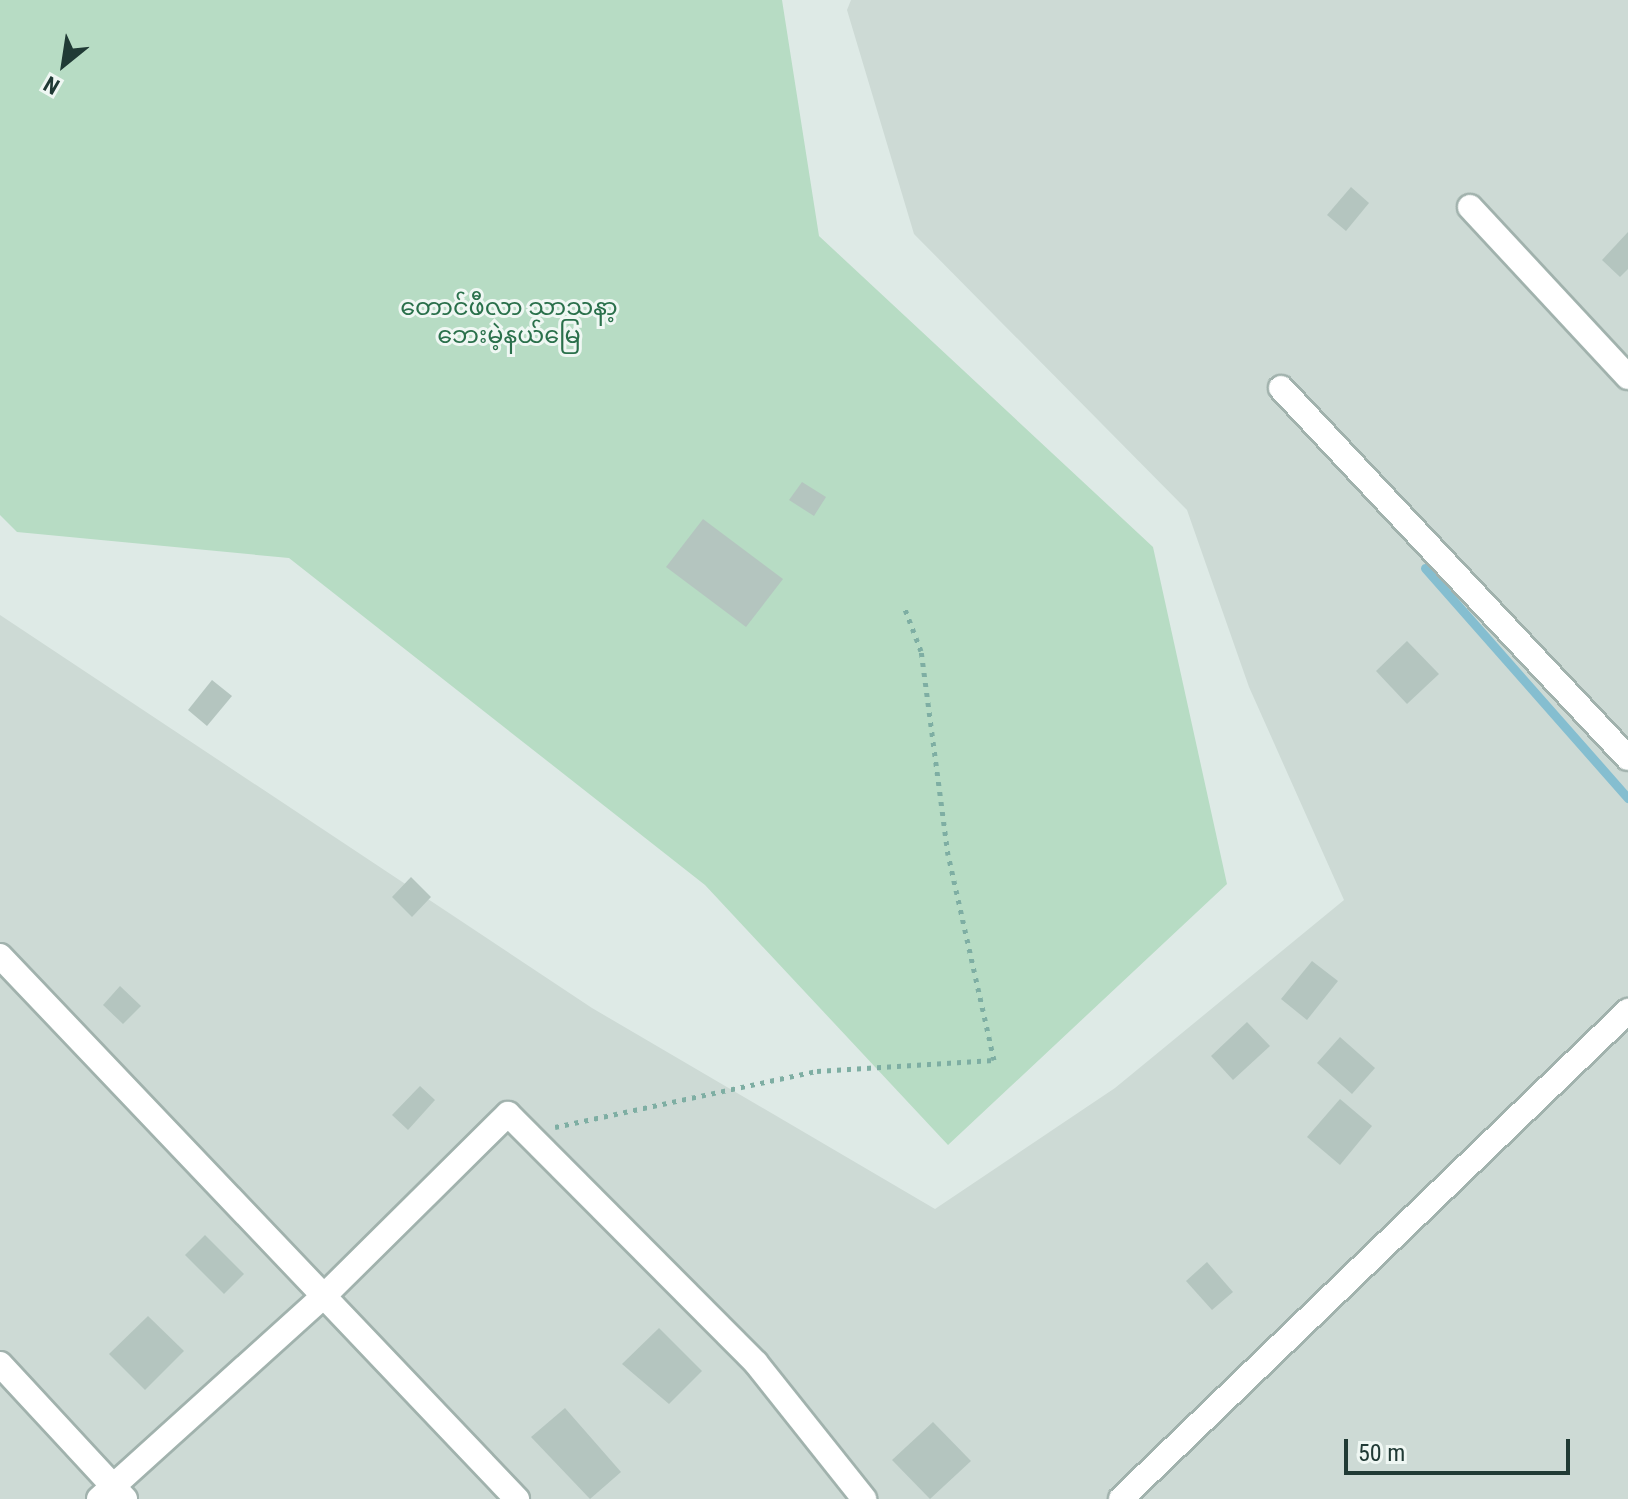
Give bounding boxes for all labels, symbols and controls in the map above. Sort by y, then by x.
north arrow [24,24,104,104]
text: N [40,71,64,99]
park label: တောင်ဖီလာ သာသနာ့ ဘေးမဲ့နယ်မြေ [400,294,618,350]
scale bar [1348,1423,1574,1473]
text: 50 m [1358,1439,1405,1467]

